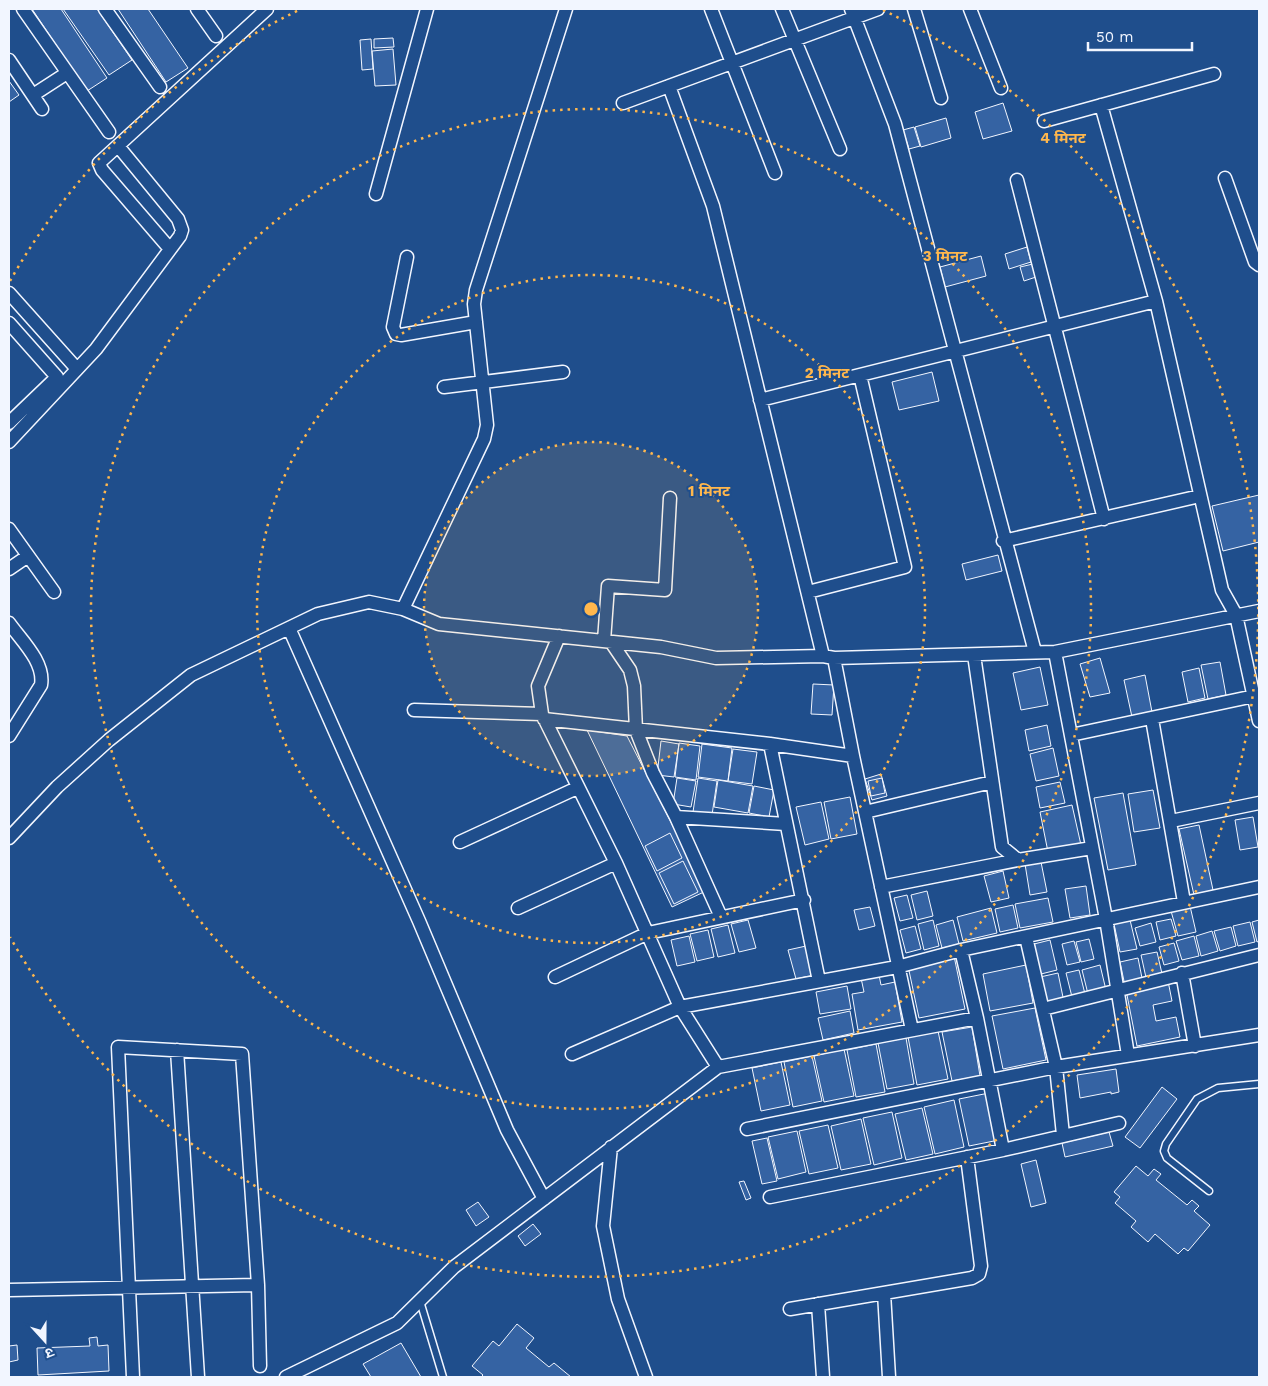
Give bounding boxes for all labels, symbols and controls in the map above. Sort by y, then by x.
scale bar [1088,20,1192,52]
text: 50 m [1096,28,1133,46]
text: 4 मिनट [1040,129,1087,147]
text: 3 मिनट [923,247,968,265]
text: 2 मिनट [805,364,850,382]
text: 1 मिनट [688,482,731,500]
centre of rings [582,600,600,618]
north arrow [20,1316,70,1366]
text: उ [42,1344,56,1362]

